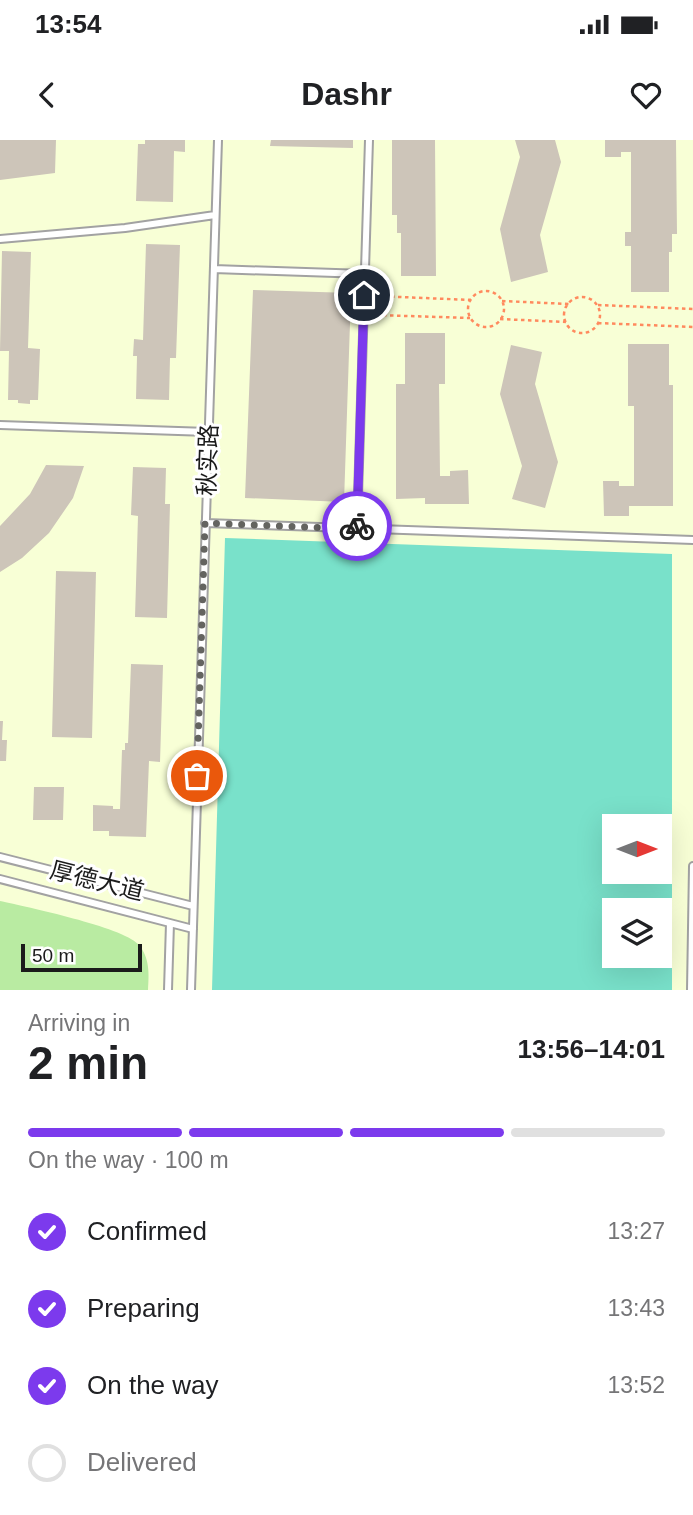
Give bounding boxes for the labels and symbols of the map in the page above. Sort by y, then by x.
pin [334,265,394,325]
street label: 秋实路 [193,424,222,496]
courier [322,491,392,561]
pin [167,746,227,806]
north arrow [602,814,672,884]
street label: 厚德大道 [47,856,147,905]
scale bar [21,941,142,973]

